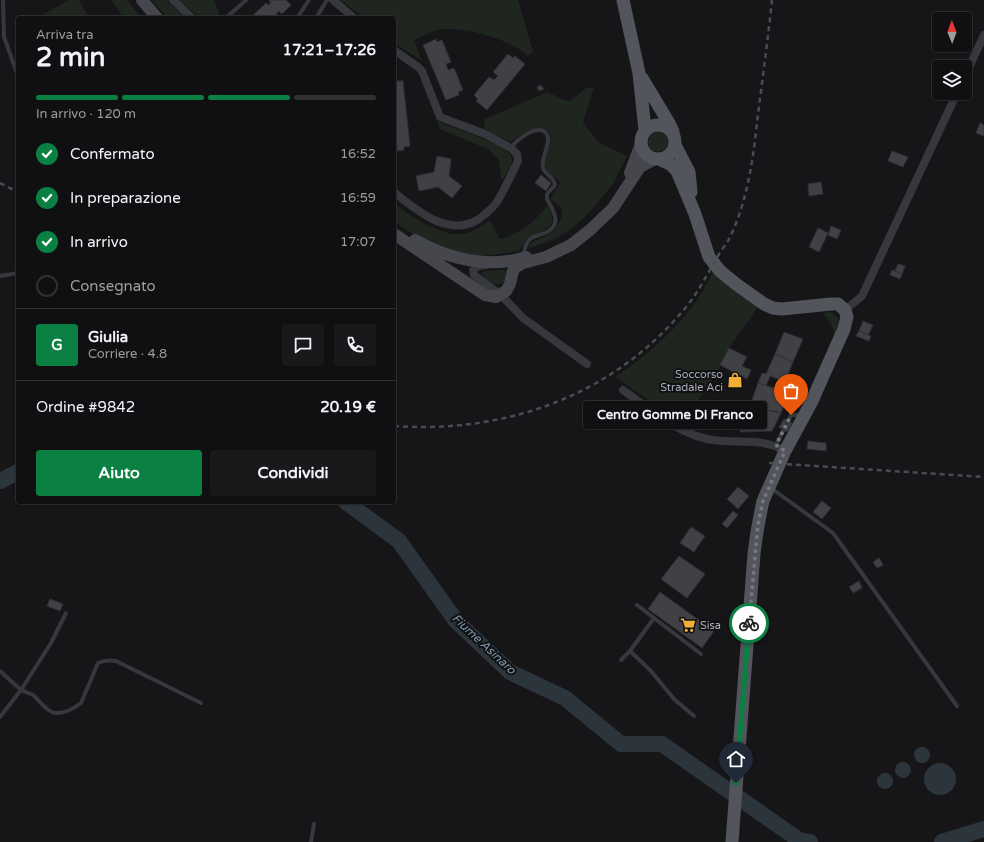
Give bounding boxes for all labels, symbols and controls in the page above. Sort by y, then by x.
north arrow [932,12,972,52]
map controls [932,12,972,100]
text: Arriva tra [36,27,94,43]
text: 17:21–17:26 [283,41,376,59]
text: 2 min [36,42,105,73]
button: layers [932,60,972,100]
text: In arrivo · 120 m [36,106,136,122]
icon: check [36,143,58,165]
text: Confermato [70,145,155,163]
text: 16:52 [340,146,376,162]
icon: check [36,187,58,209]
text: In preparazione [70,189,181,207]
text: 16:59 [340,190,376,206]
icon: check [36,231,58,253]
text: In arrivo [70,233,128,251]
text: 17:07 [340,234,376,250]
text: Consegnato [70,277,156,295]
button: chat [282,324,324,366]
button: phone [334,324,376,366]
text: Giulia [88,328,128,346]
text: G [51,336,63,354]
text: Corriere · 4.8 [88,346,167,362]
place label: Soccorso Stradale Aci [660,368,723,394]
shop icon: Soccorso Stradale Aci [726,371,744,389]
pin [774,374,808,415]
icon: bag [780,380,802,402]
text: Ordine #9842 [36,398,135,416]
text: 20.19 € [320,398,376,416]
callout: Centro Gomme Di Franco [583,401,767,429]
text: Centro Gomme Di Franco [597,407,753,423]
button: Aiuto [36,450,202,496]
button: Condividi [210,450,376,496]
courier [729,603,769,643]
water label: Fiume Asinaro [449,611,519,678]
icon: bike [738,612,760,634]
supermarket icon: Sisa [679,616,697,634]
place label: Sisa [700,619,721,632]
pin [719,742,753,783]
icon: home [725,748,747,770]

